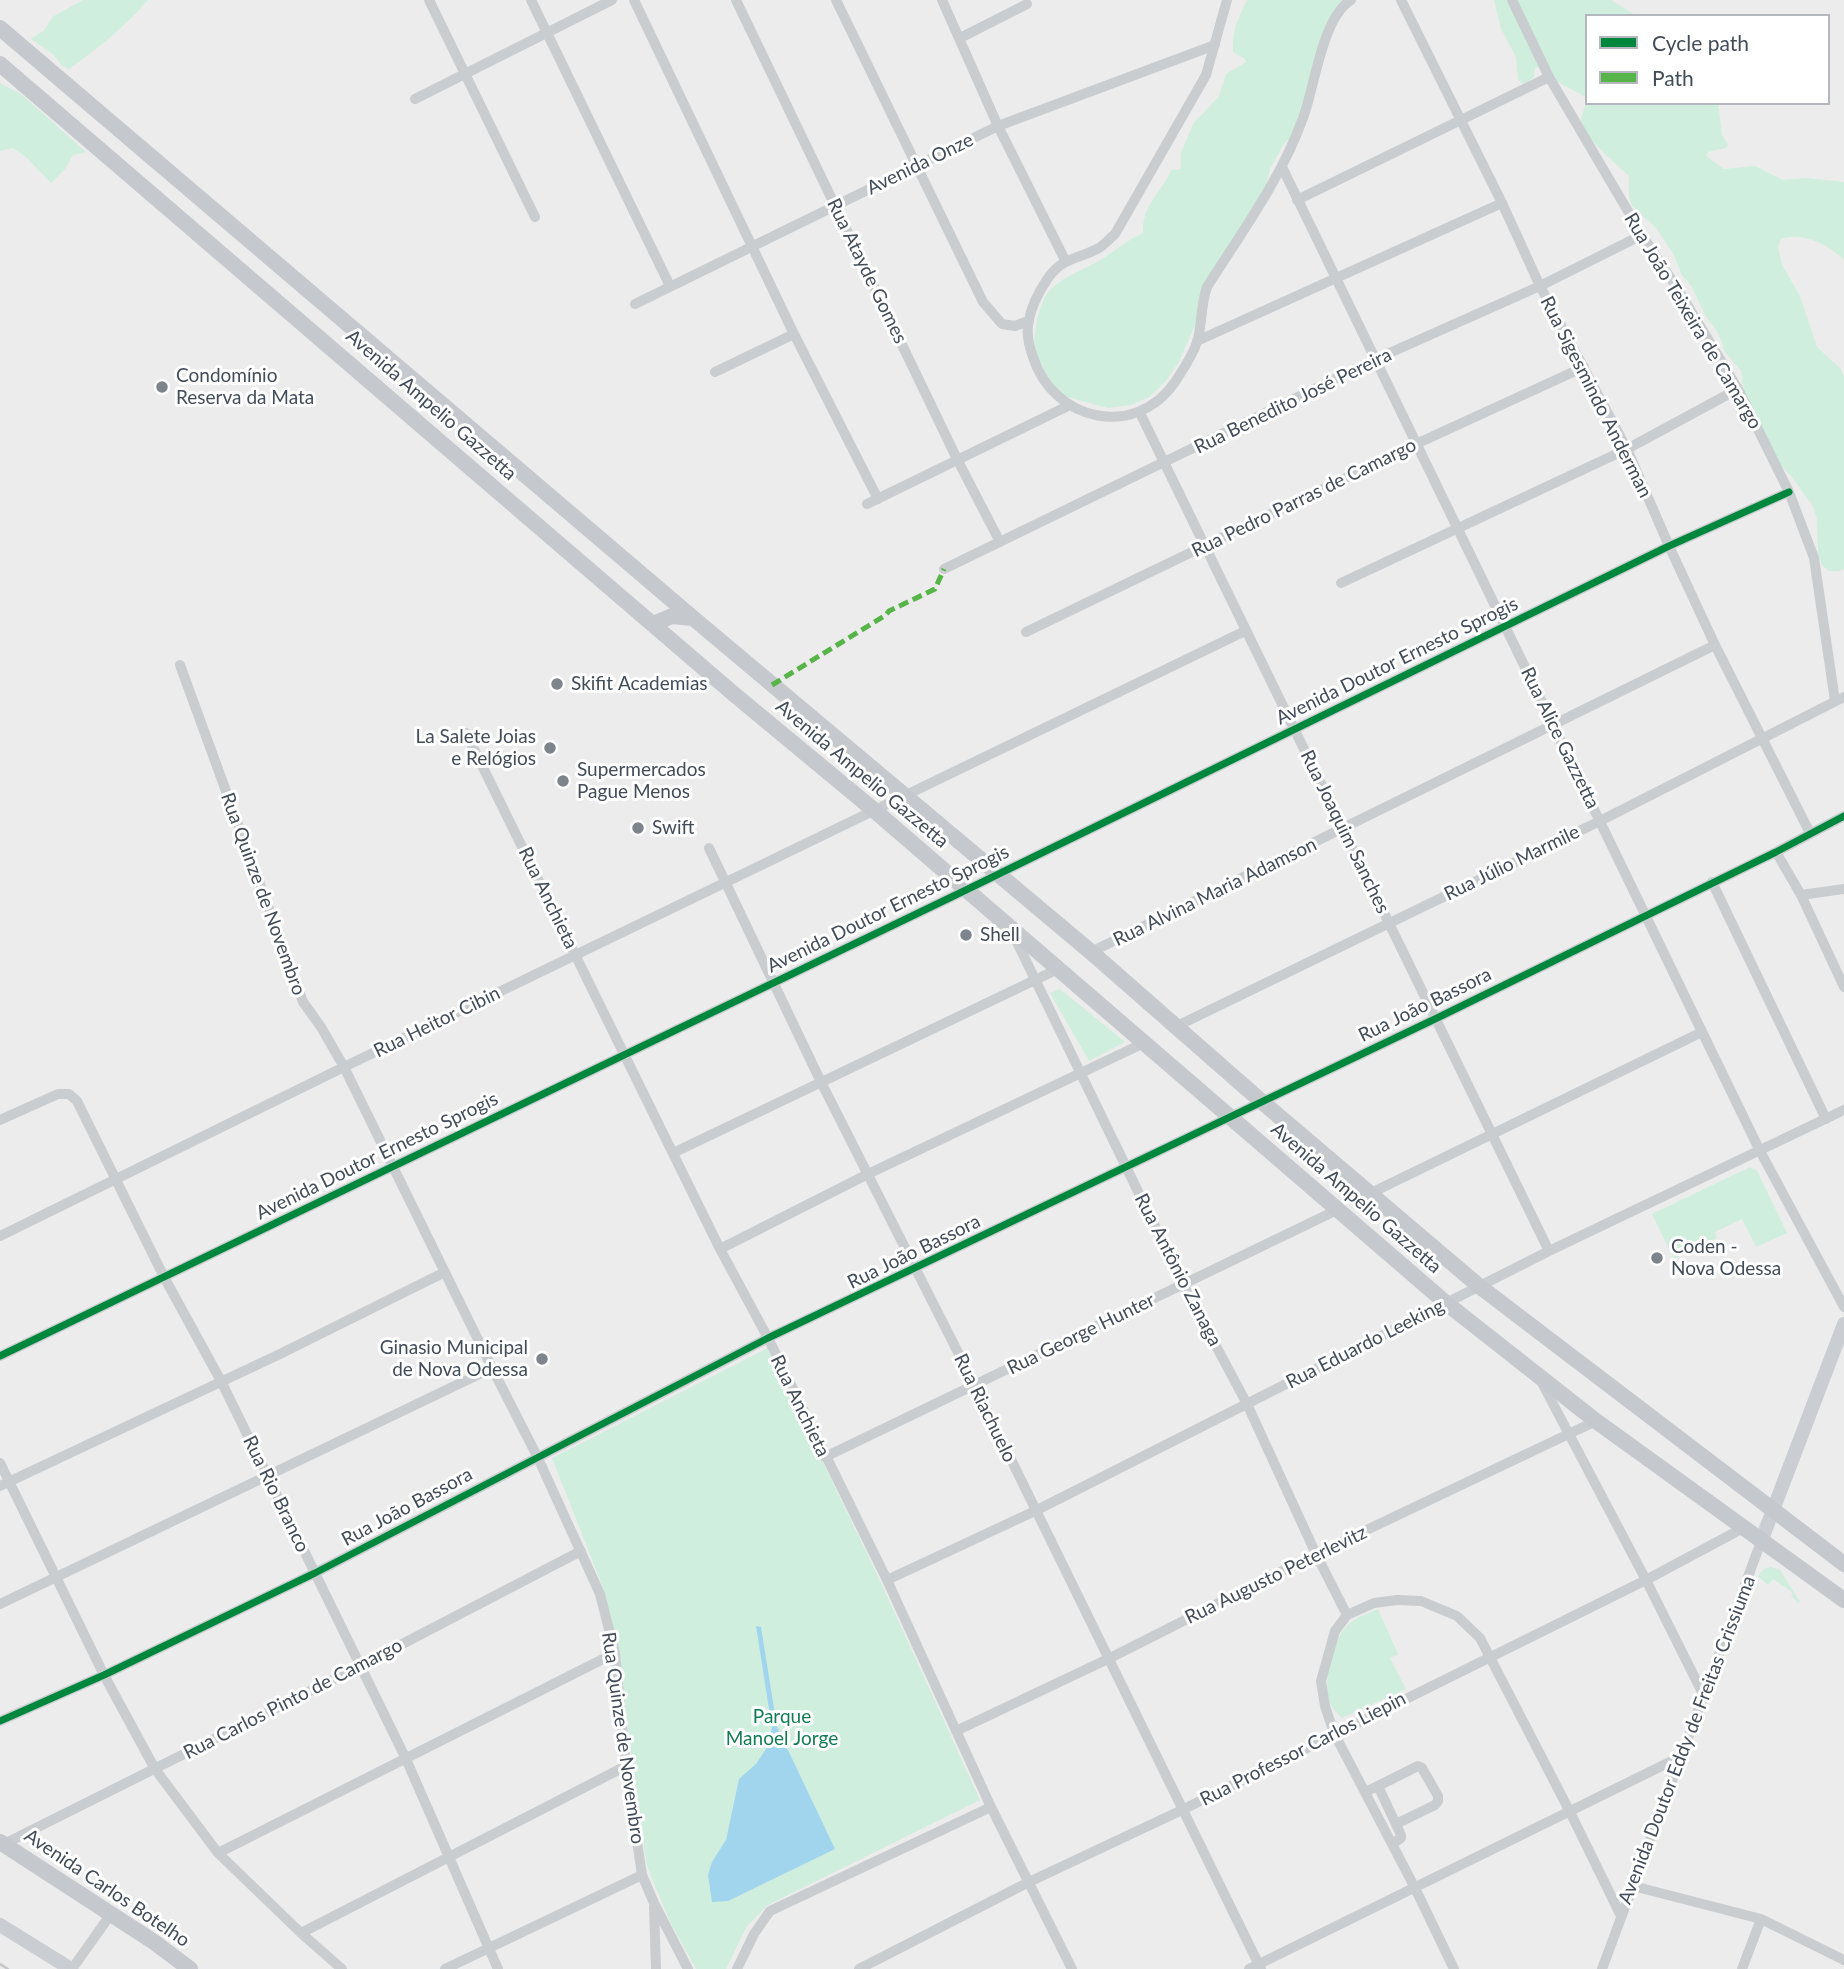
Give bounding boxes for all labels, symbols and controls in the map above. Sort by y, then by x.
legend [1585,14,1830,105]
text: Cycle path [1652,30,1749,55]
text: Path [1652,65,1694,90]
street label: Avenida Onze [863,128,977,200]
street label: Rua Atayde Gomes [822,195,912,347]
street label: Rua João Teixeira de Camargo [1619,209,1767,433]
street label: Rua Sigesmindo Anderman [1535,293,1657,501]
street label: Avenida Ampelio Gazzetta [341,325,521,485]
street label: Rua Benedito José Pereira [1191,343,1395,459]
place label: Condomínio Reserva da Mata [176,365,314,409]
marker: Condomínio Reserva da Mata [154,379,170,395]
street label: Rua Pedro Parras de Camargo [1188,434,1420,562]
street label: Avenida Doutor Ernesto Sprogis [1272,592,1522,730]
street label: Rua Alice Gazzetta [1516,663,1604,813]
place label: Skifit Academias [571,673,708,695]
marker: Skifit Academias [549,676,565,692]
street label: Avenida Ampelio Gazzetta [771,695,953,853]
place label: La Salete Joias e Relógios [416,726,536,770]
marker: La Salete Joias e Relógios [542,740,558,756]
street label: Rua Joaquim Sanches [1296,747,1394,917]
place label: Supermercados Pague Menos [577,759,706,803]
marker: Supermercados Pague Menos [555,773,571,789]
street label: Rua Quinze de Novembro [216,790,310,998]
place label: Swift [652,817,694,839]
marker: Swift [630,820,646,836]
street label: Rua Júlio Marmile [1441,820,1583,906]
street label: Rua Alvina Maria Adamson [1110,833,1320,951]
street label: Avenida Doutor Ernesto Sprogis [763,840,1013,978]
street label: Rua Anchieta [514,843,582,953]
place label: Shell [980,924,1020,946]
marker: Shell [958,927,974,943]
street label: Rua João Bassora [1355,963,1495,1047]
street label: Rua Heitor Cibin [370,982,504,1062]
street label: Avenida Doutor Ernesto Sprogis [252,1087,502,1225]
street label: Avenida Ampelio Gazzetta [1266,1118,1446,1278]
street label: Rua Antônio Zanaga [1130,1190,1226,1350]
street label: Rua João Bassora [844,1210,984,1294]
place label: Coden - Nova Odessa [1671,1236,1781,1280]
marker: Coden - Nova Odessa [1649,1250,1665,1266]
street label: Rua George Hunter [1003,1288,1159,1380]
street label: Rua Eduardo Leeking [1282,1294,1448,1394]
place label: Ginasio Municipal de Nova Odessa [380,1337,528,1381]
street label: Rua Riachuelo [949,1350,1021,1466]
marker: Ginasio Municipal de Nova Odessa [534,1351,550,1367]
street label: Rua Anchieta [766,1351,834,1461]
street label: Rua Rio Branco [238,1432,314,1556]
street label: Rua João Bassora [338,1463,476,1551]
street label: Rua Augusto Peterlevitz [1181,1521,1371,1629]
street label: Avenida Doutor Eddy de Freitas Crissiuma [1614,1573,1760,1907]
street label: Rua Quinze de Novembro [597,1630,649,1846]
street label: Rua Carlos Pinto de Camargo [180,1634,406,1764]
street label: Rua Professor Carlos Liepin [1196,1687,1410,1811]
park label: Parque Manoel Jorge [726,1706,838,1750]
street label: Avenida Carlos Botelho [20,1824,194,1952]

